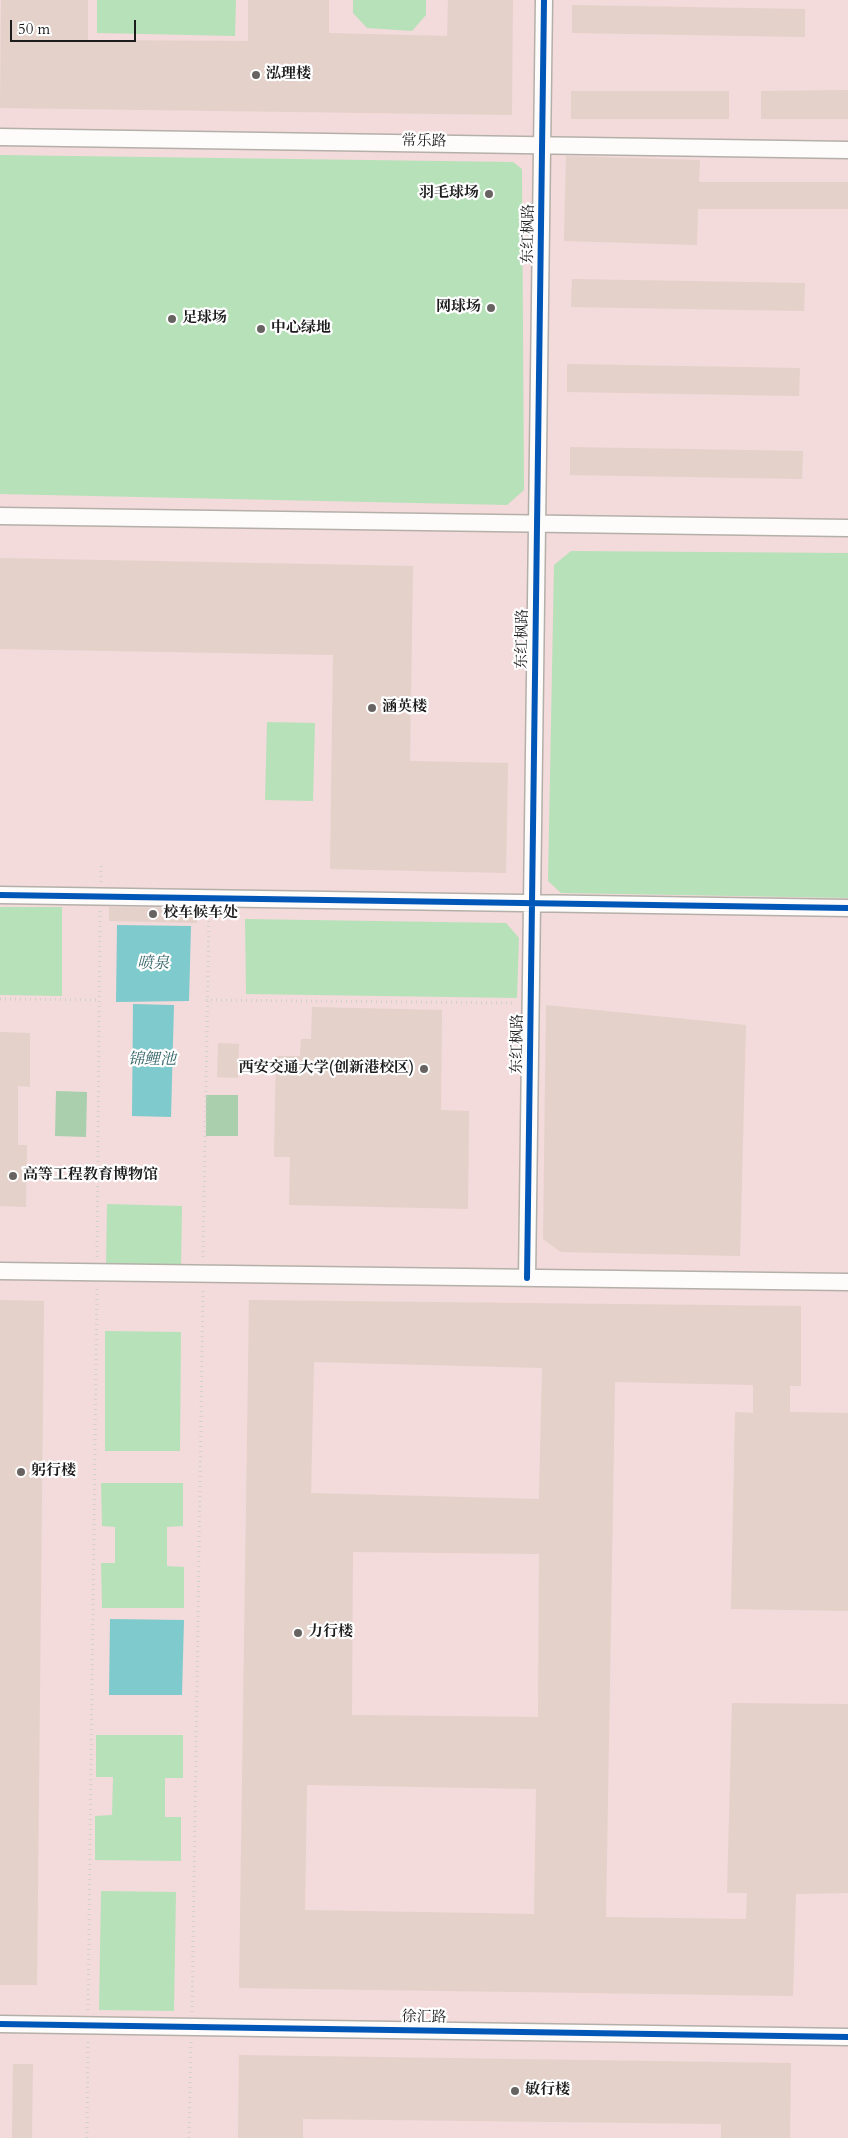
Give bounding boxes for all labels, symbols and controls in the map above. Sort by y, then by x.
scale bar [12,10,139,42]
text: 50 m [18,19,50,39]
place label: 泓理楼 [266,66,311,84]
marker: 泓理楼 [250,69,262,81]
street label: 常乐路 [401,133,447,151]
place label: 羽毛球场 [419,185,479,203]
marker: 羽毛球场 [483,188,495,200]
street label: 东红枫路 [519,204,539,264]
place label: 网球场 [436,299,481,317]
marker: 网球场 [485,302,497,314]
place label: 足球场 [182,310,227,328]
marker: 足球场 [166,313,178,325]
place label: 中心绿地 [271,320,331,338]
marker: 中心绿地 [255,323,267,335]
street label: 东红枫路 [513,609,533,669]
place label: 涵英楼 [382,699,427,717]
marker: 涵英楼 [366,702,378,714]
place label: 校车候车处 [163,905,238,923]
marker: 校车候车处 [147,908,159,920]
water label: 喷泉 [137,954,169,974]
street label: 东红枫路 [508,1014,528,1074]
water label: 锦鲤池 [128,1050,176,1070]
place label: 西安交通大学(创新港校区) [239,1060,414,1078]
marker: 西安交通大学(创新港校区) [418,1063,430,1075]
place label: 高等工程教育博物馆 [23,1167,158,1185]
marker: 高等工程教育博物馆 [7,1170,19,1182]
place label: 躬行楼 [31,1463,76,1481]
marker: 躬行楼 [15,1466,27,1478]
place label: 力行楼 [308,1624,353,1642]
marker: 力行楼 [292,1627,304,1639]
street label: 徐汇路 [401,2009,447,2027]
place label: 敏行楼 [525,2082,570,2100]
marker: 敏行楼 [509,2085,521,2097]

